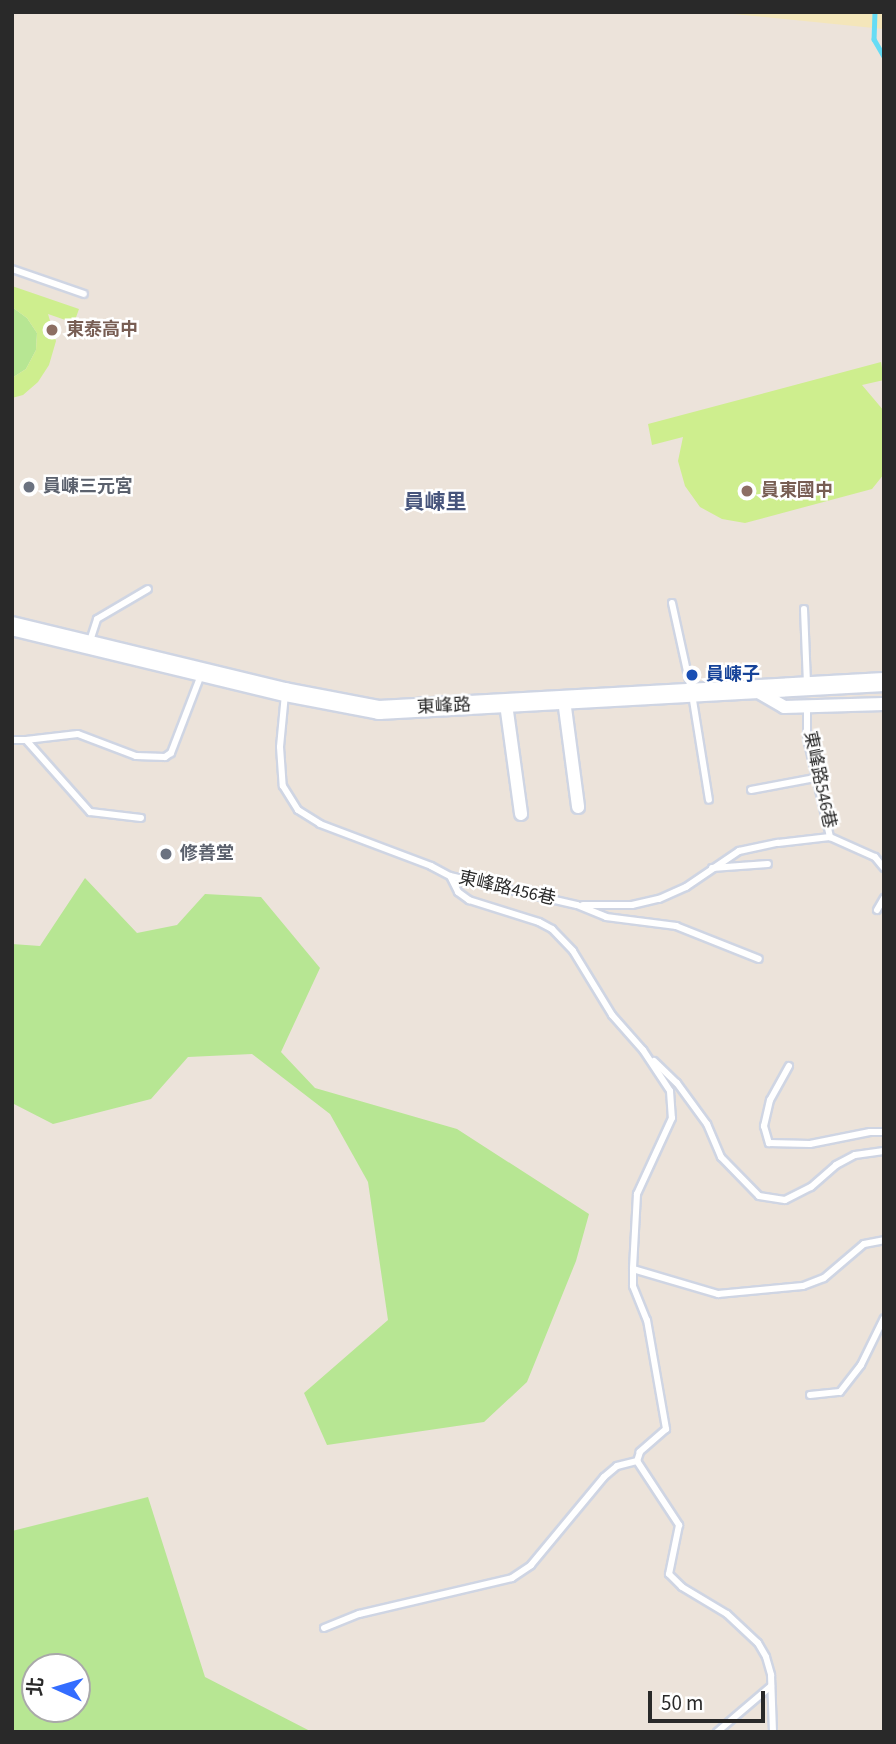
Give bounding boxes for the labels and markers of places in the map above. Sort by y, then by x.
place label: 東泰高中 [66,319,138,341]
marker: 東泰高中 [44,322,60,338]
place label: 員崠三元宮 [43,476,133,498]
marker: 員崠三元宮 [21,479,37,495]
place label: 員東國中 [761,480,833,502]
marker: 員東國中 [739,483,755,499]
place label: 員崠子 [706,664,760,686]
marker: 員崠子 [684,667,700,683]
place label: 修善堂 [180,843,234,865]
marker: 修善堂 [158,846,174,862]

